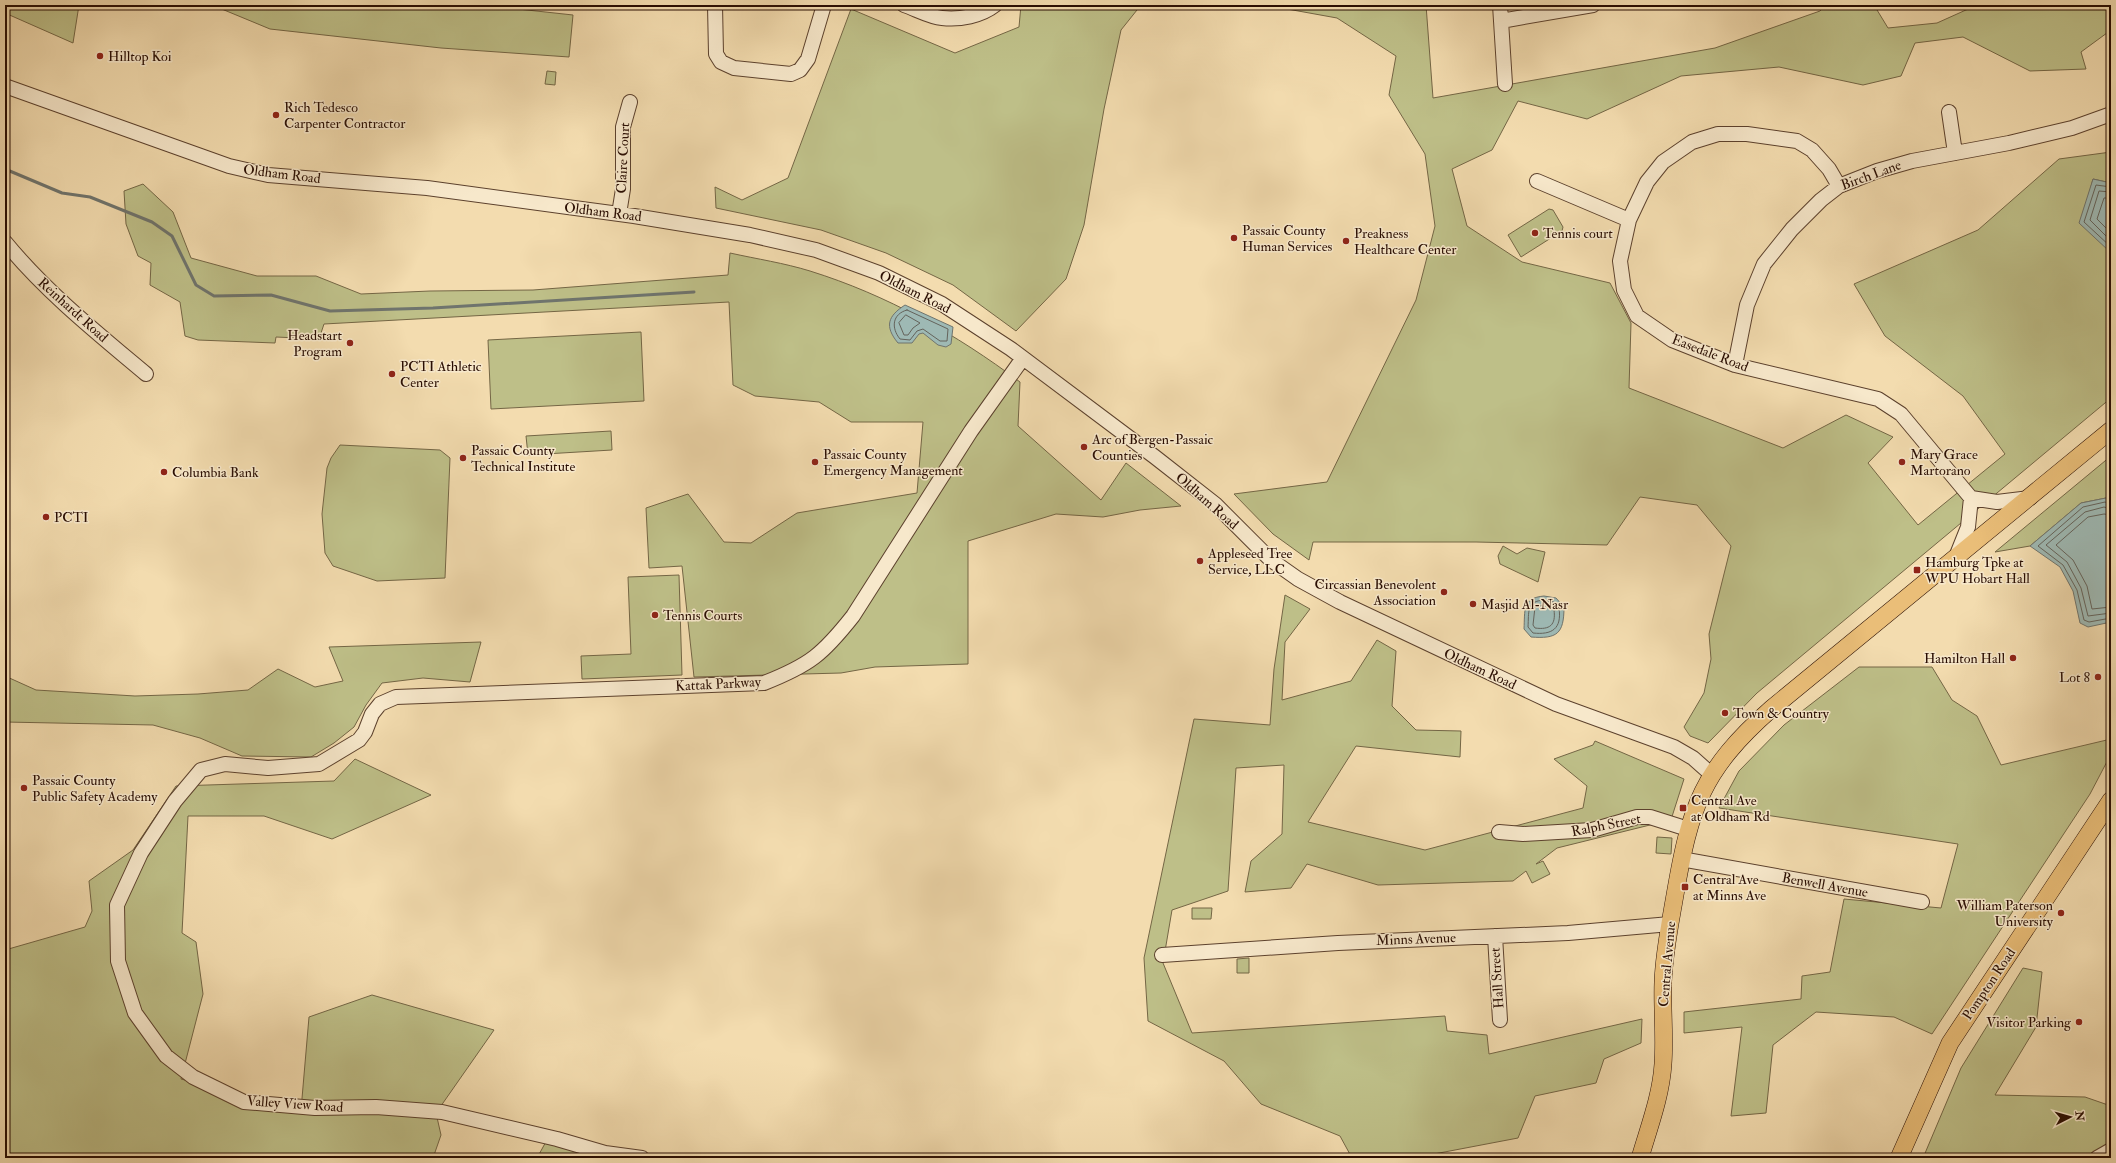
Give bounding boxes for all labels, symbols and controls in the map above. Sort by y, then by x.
place label: Hilltop Koi [108,48,172,66]
marker: Hilltop Koi [95,51,105,61]
place label: Rich Tedesco Carpenter Contractor [284,99,406,133]
marker: Rich Tedesco Carpenter Contractor [271,110,281,120]
street label: Claire Court [613,122,633,194]
street label: Birch Lane [1839,156,1904,194]
street label: Oldham Road [242,161,322,187]
street label: Oldham Road [563,199,643,225]
place label: Passaic County Human Services [1242,222,1333,255]
place label: Preakness Healthcare Center [1354,225,1457,258]
place label: Tennis court [1543,225,1613,242]
marker: Tennis court [1530,228,1540,238]
marker: Passaic County Human Services [1229,233,1239,243]
marker: Preakness Healthcare Center [1341,236,1351,246]
street label: Oldham Road [876,267,954,317]
street label: Reinhardt Road [34,274,112,346]
place label: Headstart Program [287,327,342,360]
street label: Easedale Road [1669,331,1751,375]
marker: Headstart Program [345,338,355,348]
place label: PCTI Athletic Center [400,358,482,391]
marker: PCTI Athletic Center [387,369,397,379]
place label: Arc of Bergen-Passaic Counties [1091,431,1214,464]
place label: Passaic County Technical Institute [471,442,575,475]
marker: Arc of Bergen-Passaic Counties [1079,442,1089,452]
place label: Passaic County Emergency Management [823,446,963,480]
place label: Mary Grace Martorano [1910,446,1978,479]
marker: Passaic County Technical Institute [458,453,468,463]
marker: Passaic County Emergency Management [810,457,820,467]
marker: Mary Grace Martorano [1897,457,1907,467]
place label: Columbia Bank [172,464,259,481]
marker: Columbia Bank [159,467,169,477]
street label: Oldham Road [1172,469,1242,533]
place label: PCTI [54,509,89,526]
marker: PCTI [41,512,51,522]
place label: Appleseed Tree Service, LLC [1207,545,1293,578]
place label: Hamburg Tpke at WPU Hobart Hall [1924,554,2030,587]
marker: Appleseed Tree Service, LLC [1195,556,1205,566]
marker: Hamburg Tpke at WPU Hobart Hall [1912,565,1922,575]
place label: Circassian Benevolent Association [1315,576,1436,609]
marker: Circassian Benevolent Association [1439,587,1449,597]
place label: Masjid Al-Nasr [1481,596,1569,613]
marker: Masjid Al-Nasr [1468,599,1478,609]
place label: Tennis Courts [663,607,742,624]
marker: Tennis Courts [650,610,660,620]
street label: Oldham Road [1441,645,1519,693]
place label: Hamilton Hall [1924,650,2005,667]
marker: Hamilton Hall [2008,653,2018,663]
place label: Lot 8 [2059,669,2090,686]
marker: Lot 8 [2093,672,2103,682]
street label: Kattak Parkway [675,673,762,696]
place label: Town & Country [1733,705,1830,723]
marker: Town & Country [1720,708,1730,718]
place label: Passaic County Public Safety Academy [32,772,158,806]
marker: Passaic County Public Safety Academy [19,783,29,793]
place label: Central Ave at Oldham Rd [1691,792,1770,825]
marker: Central Ave at Oldham Rd [1678,803,1688,813]
street label: Ralph Street [1570,810,1643,841]
street label: Benwell Avenue [1781,869,1870,901]
place label: Central Ave at Minns Ave [1693,871,1766,904]
marker: Central Ave at Minns Ave [1680,882,1690,892]
place label: William Paterson University [1956,897,2054,931]
marker: William Paterson University [2056,908,2066,918]
street label: Central Avenue [1655,920,1679,1007]
street label: Minns Avenue [1376,929,1456,949]
street label: Pompton Road [1959,945,2020,1024]
street label: Hall Street [1486,946,1508,1009]
place label: Visitor Parking [1986,1014,2072,1031]
marker: Visitor Parking [2074,1017,2084,1027]
street label: Valley View Road [246,1092,344,1117]
north arrow [2050,1097,2090,1137]
text: N [2072,1109,2087,1123]

